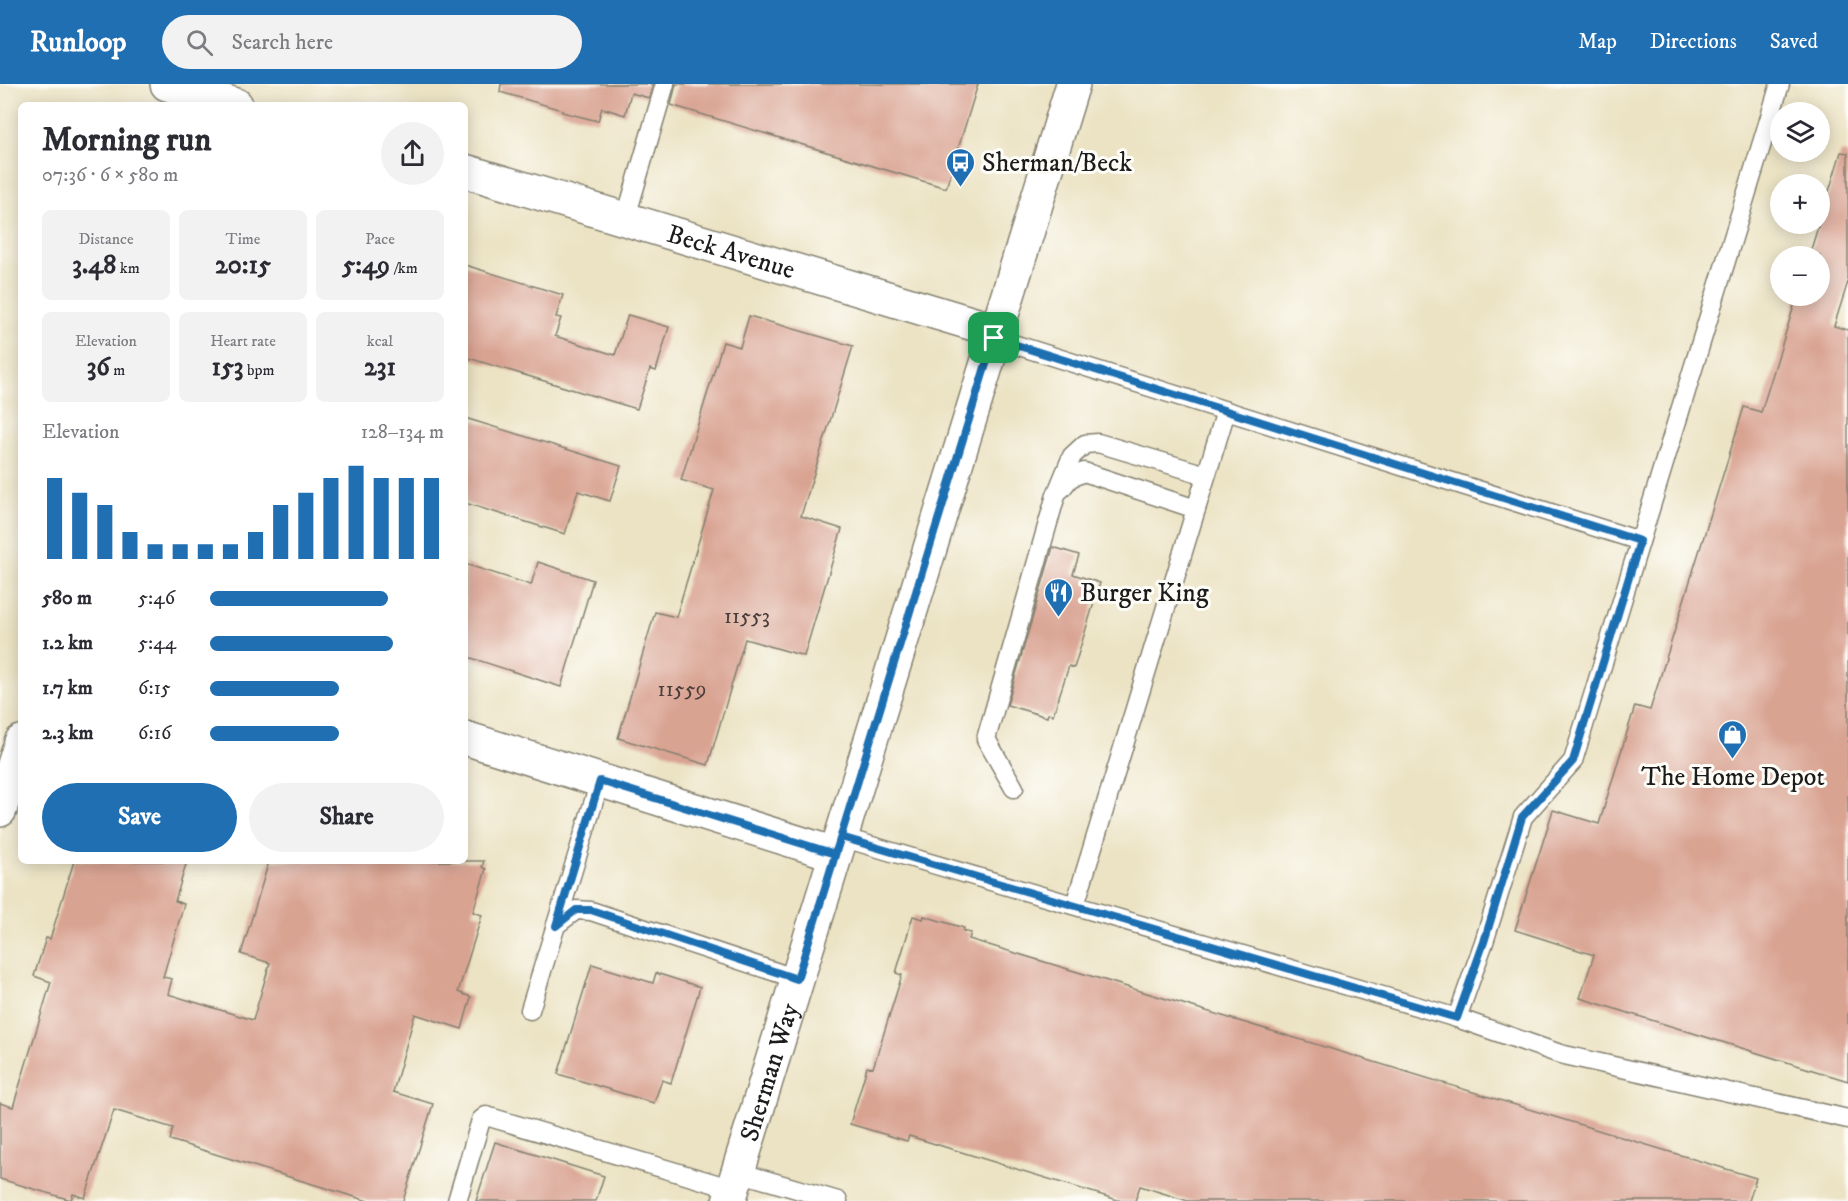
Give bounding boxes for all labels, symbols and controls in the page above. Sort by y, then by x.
search box [162,15,582,69]
text: Runloop [30,25,126,60]
icon: search [183,26,216,59]
text: Search here [231,29,333,56]
text: Map [1578,29,1617,55]
text: Directions [1650,29,1737,55]
text: Saved [1770,29,1818,55]
map controls [1770,102,1830,306]
button: layers [1770,102,1830,162]
text: Morning run [42,120,211,161]
button: share [381,122,444,185]
bus stop icon: Sherman/Beck [945,146,977,188]
place label: Sherman/Beck [982,147,1132,180]
text: 07:36 · 6 × 580 m [42,163,178,188]
button: + [1770,174,1830,234]
street label: Beck Avenue [663,218,799,287]
text: Distance [78,229,134,249]
text: Time [226,229,260,249]
text: Pace [365,229,395,249]
button: − [1770,246,1830,306]
text: 3.48 [72,249,116,282]
text: 20:15 [215,249,271,282]
text: 5:49 [342,249,390,282]
text: km [116,258,140,278]
text: /km [390,258,418,278]
pin [968,312,1019,363]
icon: arrive [977,321,1010,354]
text: Elevation [75,331,137,351]
text: Heart rate [210,331,276,351]
text: kcal [367,331,393,351]
text: 36 [87,351,110,384]
text: 153 [212,351,244,384]
text: 231 [364,351,396,384]
text: m [110,360,125,380]
text: bpm [244,360,275,380]
text: Elevation [42,420,119,445]
text: 128–134 m [361,420,444,445]
restaurant icon: Burger King [1043,576,1075,618]
place label: Burger King [1080,577,1209,610]
text: 580 m [42,586,92,611]
text: 5:46 [138,586,175,611]
house number: 11553 [724,603,770,630]
text: 1.2 km [42,631,93,656]
text: 5:44 [138,631,176,656]
text: 1.7 km [42,676,93,701]
text: 6:15 [138,676,171,701]
house number: 11559 [658,676,706,703]
shop icon: The Home Depot [1717,718,1749,760]
text: 2.3 km [42,721,94,746]
text: 6:16 [138,721,171,746]
place label: The Home Depot [1641,761,1825,794]
button: Save [42,783,237,852]
button: Share [249,783,444,852]
street label: Sherman Way [733,999,807,1146]

